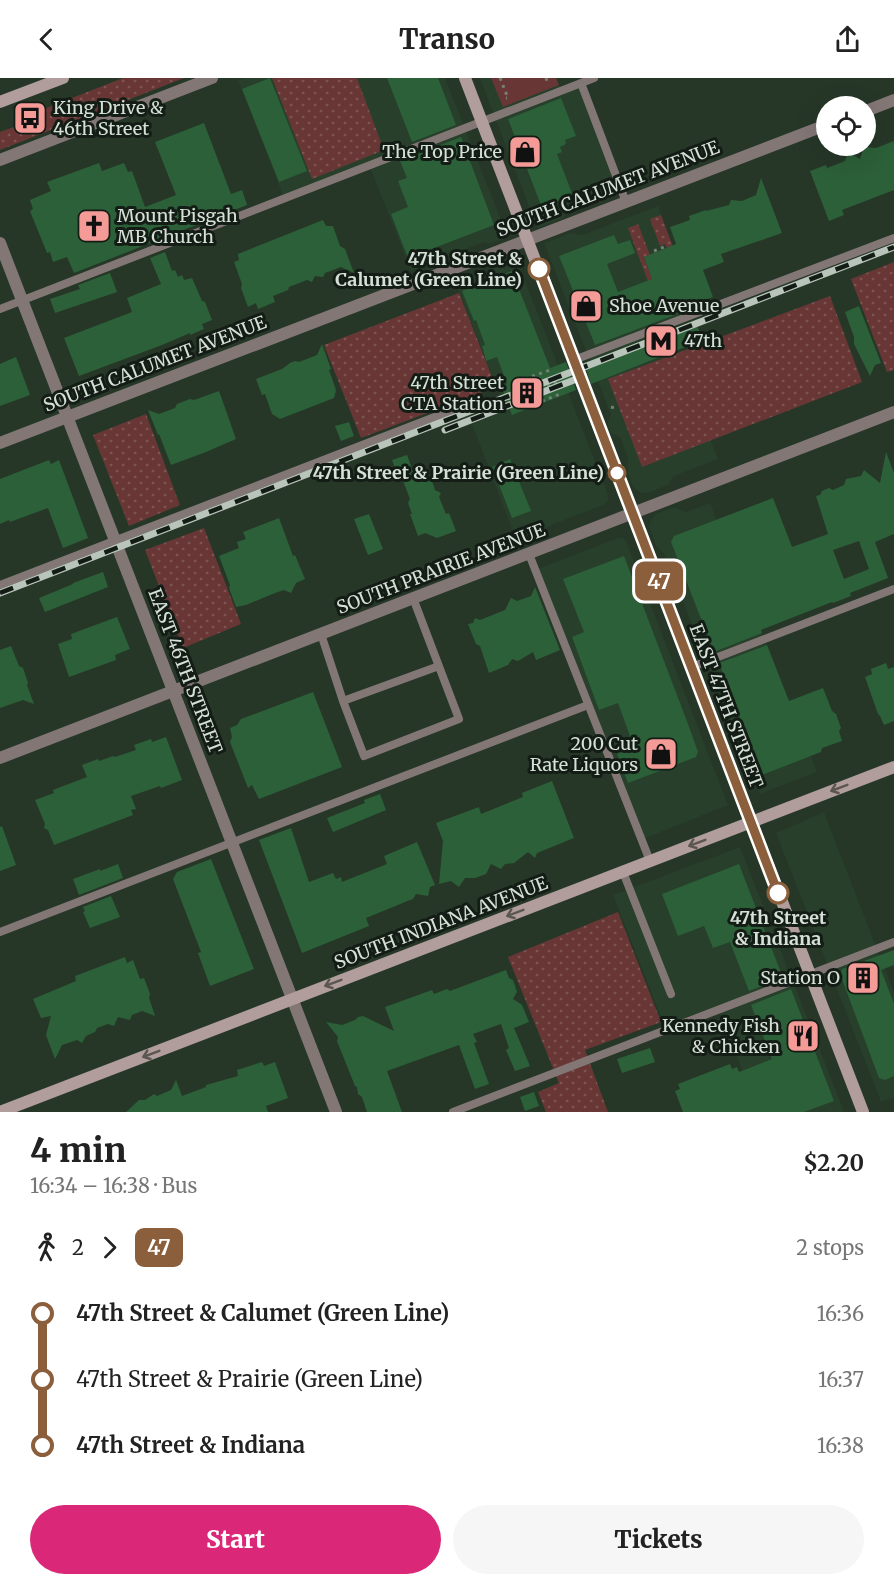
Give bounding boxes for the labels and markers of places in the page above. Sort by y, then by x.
place label: King Drive & 46th Street [53,96,164,140]
bus stop icon: King Drive & 46th Street [12,100,48,136]
shop icon: The Top Price [507,134,543,170]
place label: The Top Price [382,140,502,163]
place label: Mount Pisgah MB Church [117,204,238,248]
church icon: Mount Pisgah MB Church [76,208,112,244]
place label: 47th Street & Calumet (Green Line) [335,247,522,291]
marker: 47th Street & Calumet (Green Line) [528,258,550,280]
shop icon: Shoe Avenue [568,288,604,324]
place label: Shoe Avenue [609,294,719,317]
metro station icon: 47th [643,323,679,359]
place label: 47th [684,329,722,352]
place label: 47th Street CTA Station [401,371,504,415]
building icon: 47th Street CTA Station [509,375,545,411]
place label: 47th Street & Prairie (Green Line) [312,461,604,484]
marker: 47th Street & Prairie (Green Line) [608,464,626,482]
place label: 200 Cut Rate Liquors [530,732,638,776]
shop icon: 200 Cut Rate Liquors [643,736,679,772]
marker: 47th Street & Indiana [767,882,789,904]
place label: 47th Street & Indiana [730,906,827,950]
building icon: Station O [845,960,881,996]
place label: Station O [760,966,840,989]
place label: Kennedy Fish & Chicken [662,1014,780,1058]
restaurant icon: Kennedy Fish & Chicken [785,1018,821,1054]

